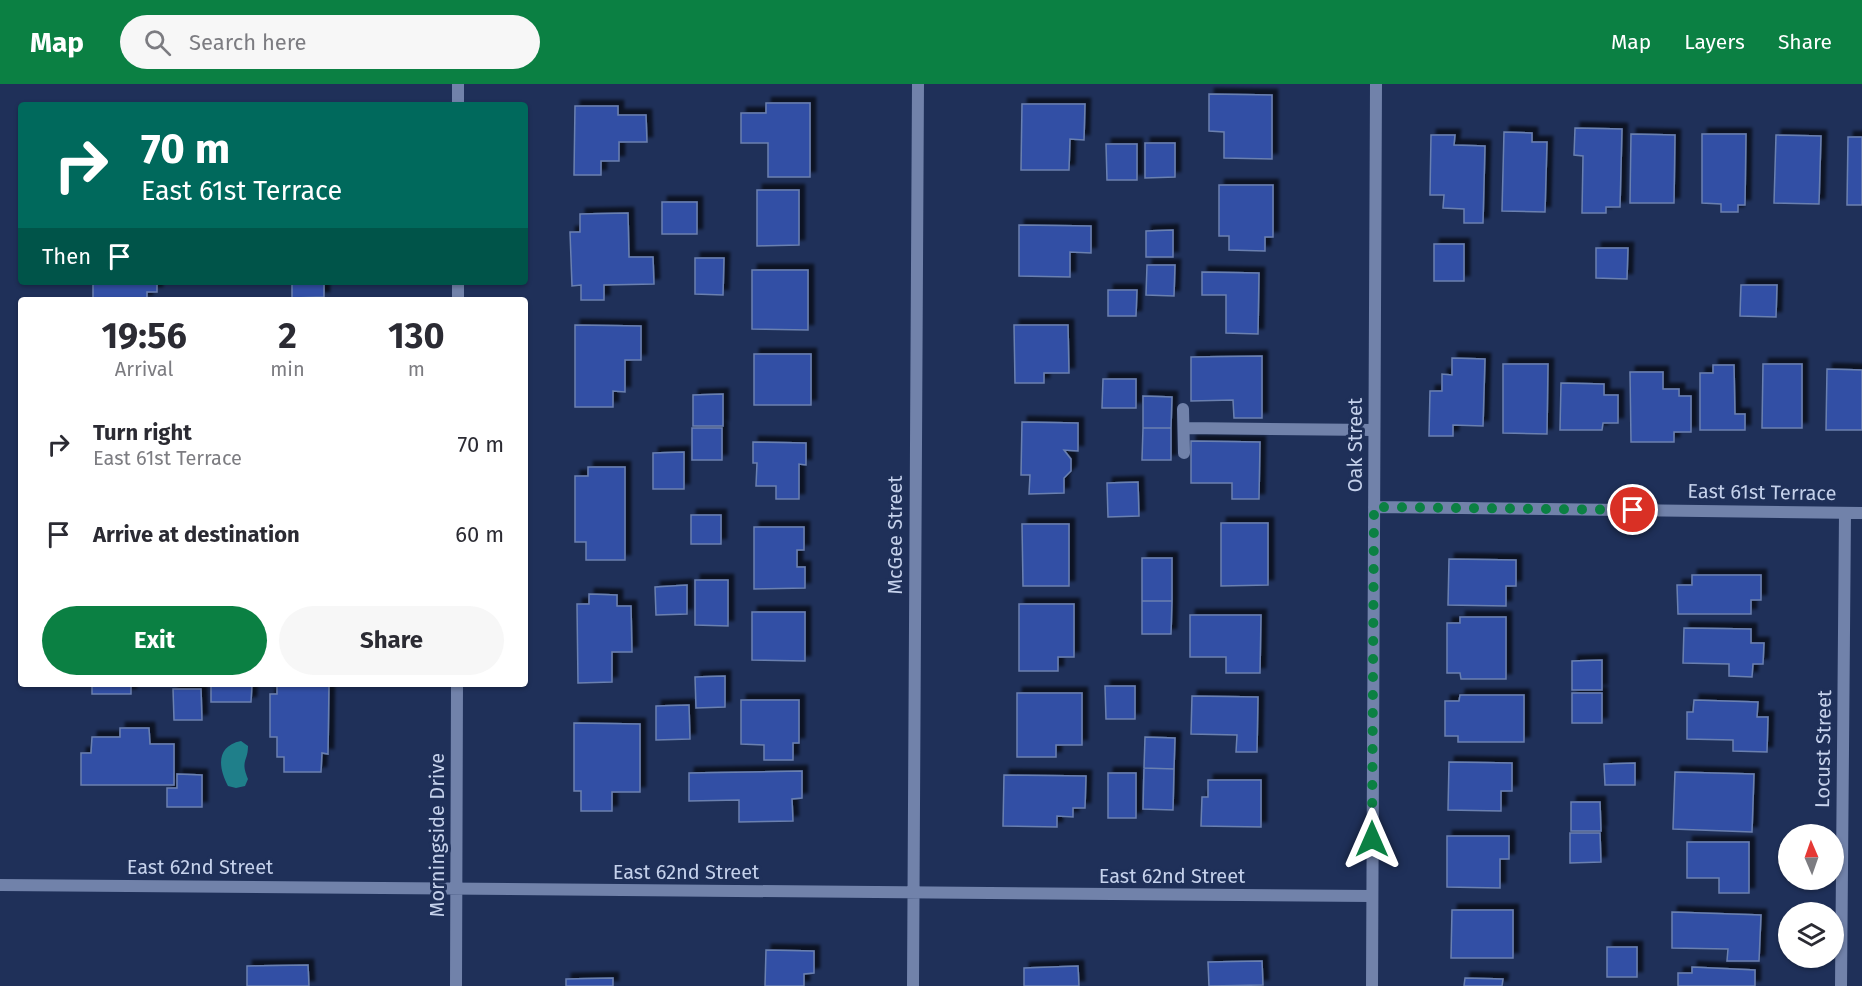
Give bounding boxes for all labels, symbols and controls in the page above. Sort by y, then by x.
search box [120,15,540,69]
text: Map [30,26,84,59]
icon: search [141,26,174,59]
text: Search here [189,29,307,56]
text: Map [1611,29,1651,55]
text: Layers [1684,29,1745,55]
text: Share [1778,29,1832,55]
text: 70 m [141,124,230,174]
icon: right [42,126,120,204]
text: East 61st Terrace [141,175,342,207]
icon: arrive [103,240,136,273]
text: Then [42,243,91,270]
text: 19:56 [101,314,187,358]
text: 2 [278,314,297,358]
text: 130 [388,314,445,358]
text: Arrival [115,357,173,381]
text: min [270,357,305,381]
text: m [408,357,425,381]
street label: Oak Street [1343,397,1367,492]
text: Turn right [93,419,192,446]
icon: right [42,428,75,461]
text: 70 m [458,431,504,458]
text: East 61st Terrace [93,446,242,470]
street label: McGee Street [883,475,907,595]
street label: East 61st Terrace [1687,479,1837,505]
pin [1607,484,1658,535]
icon: arrive [1616,493,1649,526]
icon: arrive [42,518,75,551]
text: Arrive at destination [93,521,300,548]
text: 60 m [455,521,504,548]
button: Exit [42,606,267,675]
button: Share [279,606,504,675]
street label: Locust Street [1810,689,1836,808]
street label: Morningside Drive [425,753,449,917]
position arrow [1340,807,1404,871]
north arrow [1778,824,1844,890]
map controls [1778,824,1844,968]
street label: East 62nd Street [127,855,274,879]
street label: East 62nd Street [613,860,760,884]
street label: East 62nd Street [1099,864,1246,888]
button: layers [1778,902,1844,968]

